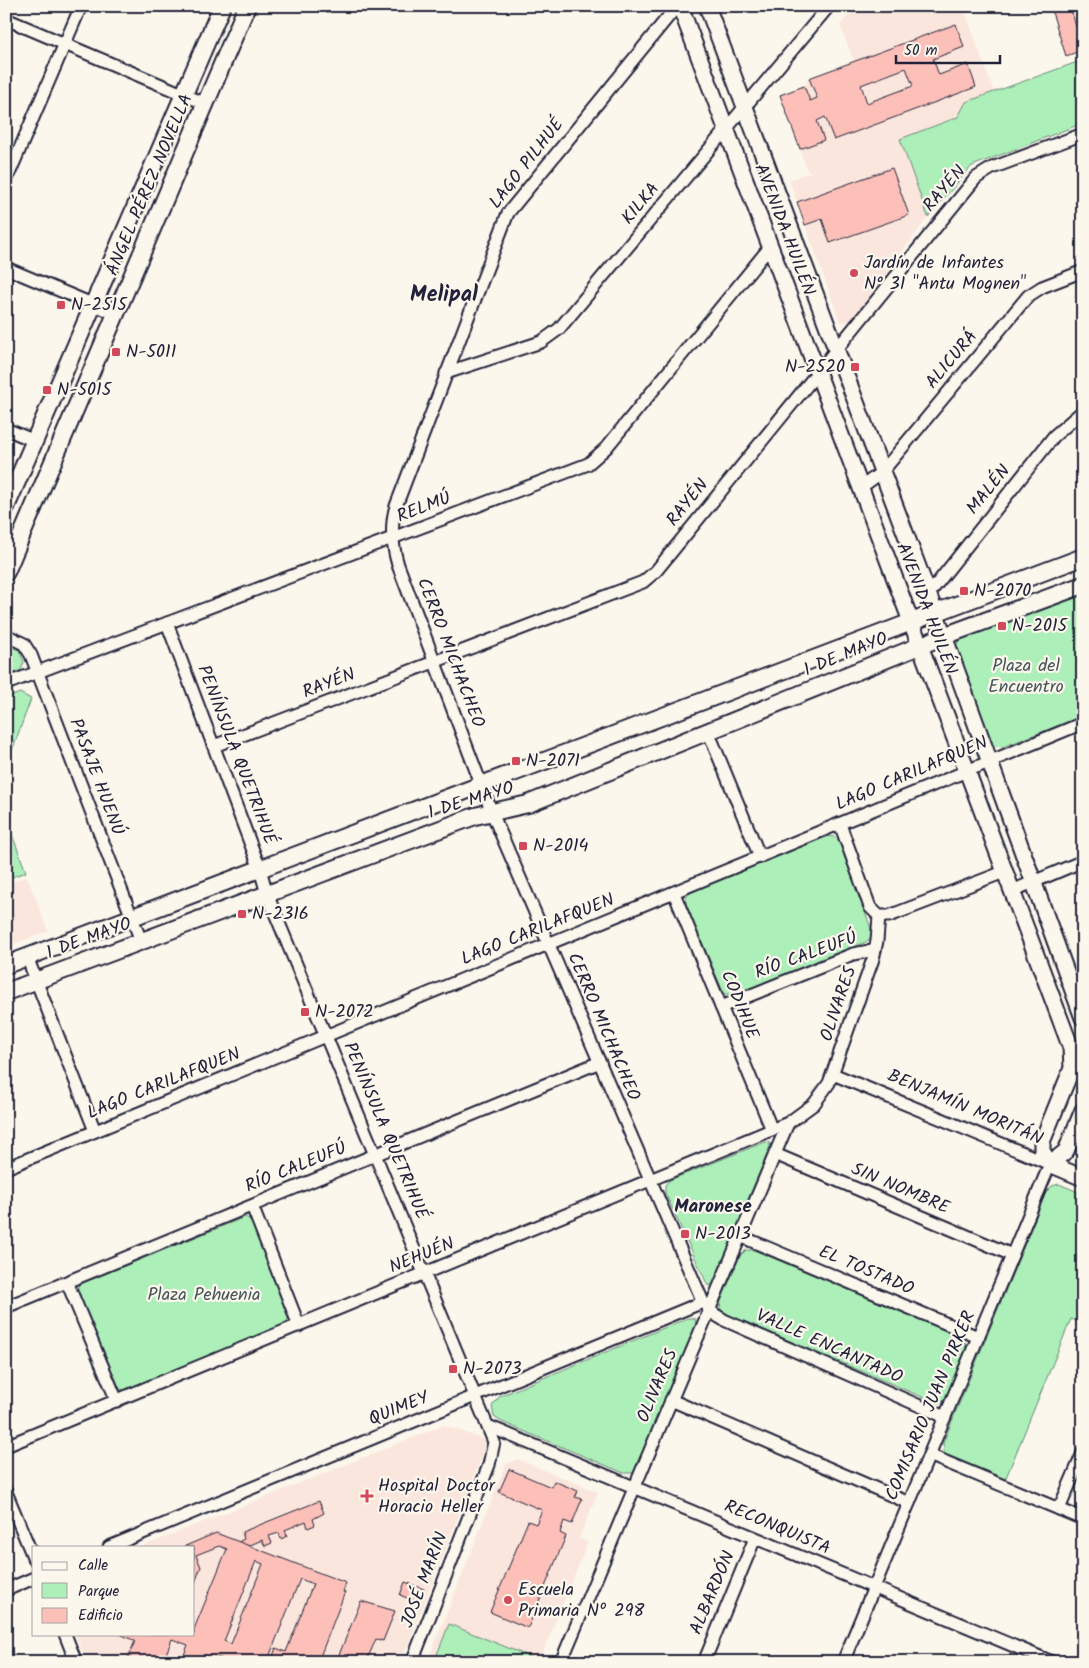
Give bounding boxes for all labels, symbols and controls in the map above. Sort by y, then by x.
scale bar [896,32,1000,64]
text: 50 m [904,39,938,63]
street label: ÁNGEL PÉREZ NOVELLA [98,89,202,281]
street label: LAGO PILHUÉ [482,112,572,216]
street label: RAYÉN [916,159,974,219]
street label: AVENIDA HUILÉN [745,160,823,300]
street label: KILKA [615,176,667,232]
place label: Jardín de Infantes N° 31 "Antu Mognen" [864,249,1026,299]
marker: Jardín de Infantes N° 31 "Antu Mognen" [848,267,860,279]
district label: Melipal [410,278,478,313]
place label: N-2515 [71,291,128,320]
marker: N-2515 [55,299,67,311]
street label: ALICURÁ [919,324,985,396]
place label: N-5011 [126,338,176,367]
marker: N-5011 [110,346,122,358]
place label: N-2520 [785,353,845,382]
marker: N-2520 [849,361,861,373]
place label: N-5015 [57,376,113,405]
marker: N-5015 [41,384,53,396]
street label: MALÉN [960,458,1018,522]
street label: RAYÉN [660,473,716,533]
street label: RELMÚ [393,484,456,532]
street label: AVENIDA HUILÉN [887,539,965,679]
street label: CERRO MICHACHEO [408,574,492,732]
place label: N-2070 [974,577,1031,606]
marker: N-2070 [958,585,970,597]
place label: N-2015 [1012,612,1069,641]
marker: N-2015 [996,620,1008,632]
street label: 1 DE MAYO [799,625,893,685]
park label: Plaza del Encuentro [988,652,1064,702]
street label: PENÍNSULA QUETRIHUÉ [188,661,284,850]
street label: RAYÉN [298,661,360,707]
street label: PASAJE HUENÚ [60,714,132,840]
street label: LAGO CARILAFQUEN [831,729,993,819]
place label: N-2071 [526,747,580,776]
marker: N-2071 [510,755,522,767]
street label: 1 DE MAYO [424,774,518,828]
place label: N-2014 [533,832,589,861]
marker: N-2014 [517,840,529,852]
street label: LAGO CARILAFQUEN [457,886,619,974]
place label: N-2316 [252,900,309,929]
marker: N-2316 [236,908,248,920]
street label: 1 DE MAYO [42,910,136,968]
street label: RÍO CALEUFÚ [751,924,862,988]
street label: CERRO MICHACHEO [559,948,647,1106]
street label: OLIVARES [813,962,865,1045]
street label: CODIHUE [712,966,766,1044]
place label: N-2072 [315,998,374,1027]
marker: N-2072 [299,1006,311,1018]
street label: PENÍNSULA QUETRIHUÉ [334,1038,436,1225]
street label: LAGO CARILAFQUEN [83,1040,245,1128]
street label: BENJAMÍN MORITÁN [883,1062,1047,1154]
street label: RÍO CALEUFÚ [241,1134,351,1202]
street label: SIN NOMBRE [846,1155,954,1223]
district label: Maronese [674,1192,752,1222]
place label: N-2013 [695,1220,751,1249]
marker: N-2013 [679,1228,691,1240]
street label: NEHUÉN [385,1230,459,1282]
street label: EL TOSTADO [814,1238,918,1304]
park label: Plaza Pehuenia [148,1281,260,1310]
street label: VALLE ENCANTADO [751,1302,907,1392]
street label: COMISARIO JUAN PIRKER [878,1307,984,1505]
street label: OLIVARES [629,1344,687,1427]
place label: N-2073 [463,1355,521,1384]
marker: N-2073 [447,1363,459,1375]
street label: QUIMEY [364,1384,434,1434]
place label: Hospital Doctor Horacio Heller [378,1472,496,1522]
marker: Hospital Doctor Horacio Heller [360,1489,374,1503]
street label: RECONQUISTA [719,1493,835,1563]
street label: JOSÉ MARÍN [394,1528,456,1632]
legend [32,1546,195,1636]
street label: ALBARDÓN [682,1547,744,1639]
text: Calle [78,1554,108,1578]
place label: Escuela Primaria Nº 298 [518,1576,644,1626]
text: Parque [78,1580,119,1604]
marker: Escuela Primaria Nº 298 [502,1594,514,1606]
text: Edificio [78,1604,123,1628]

